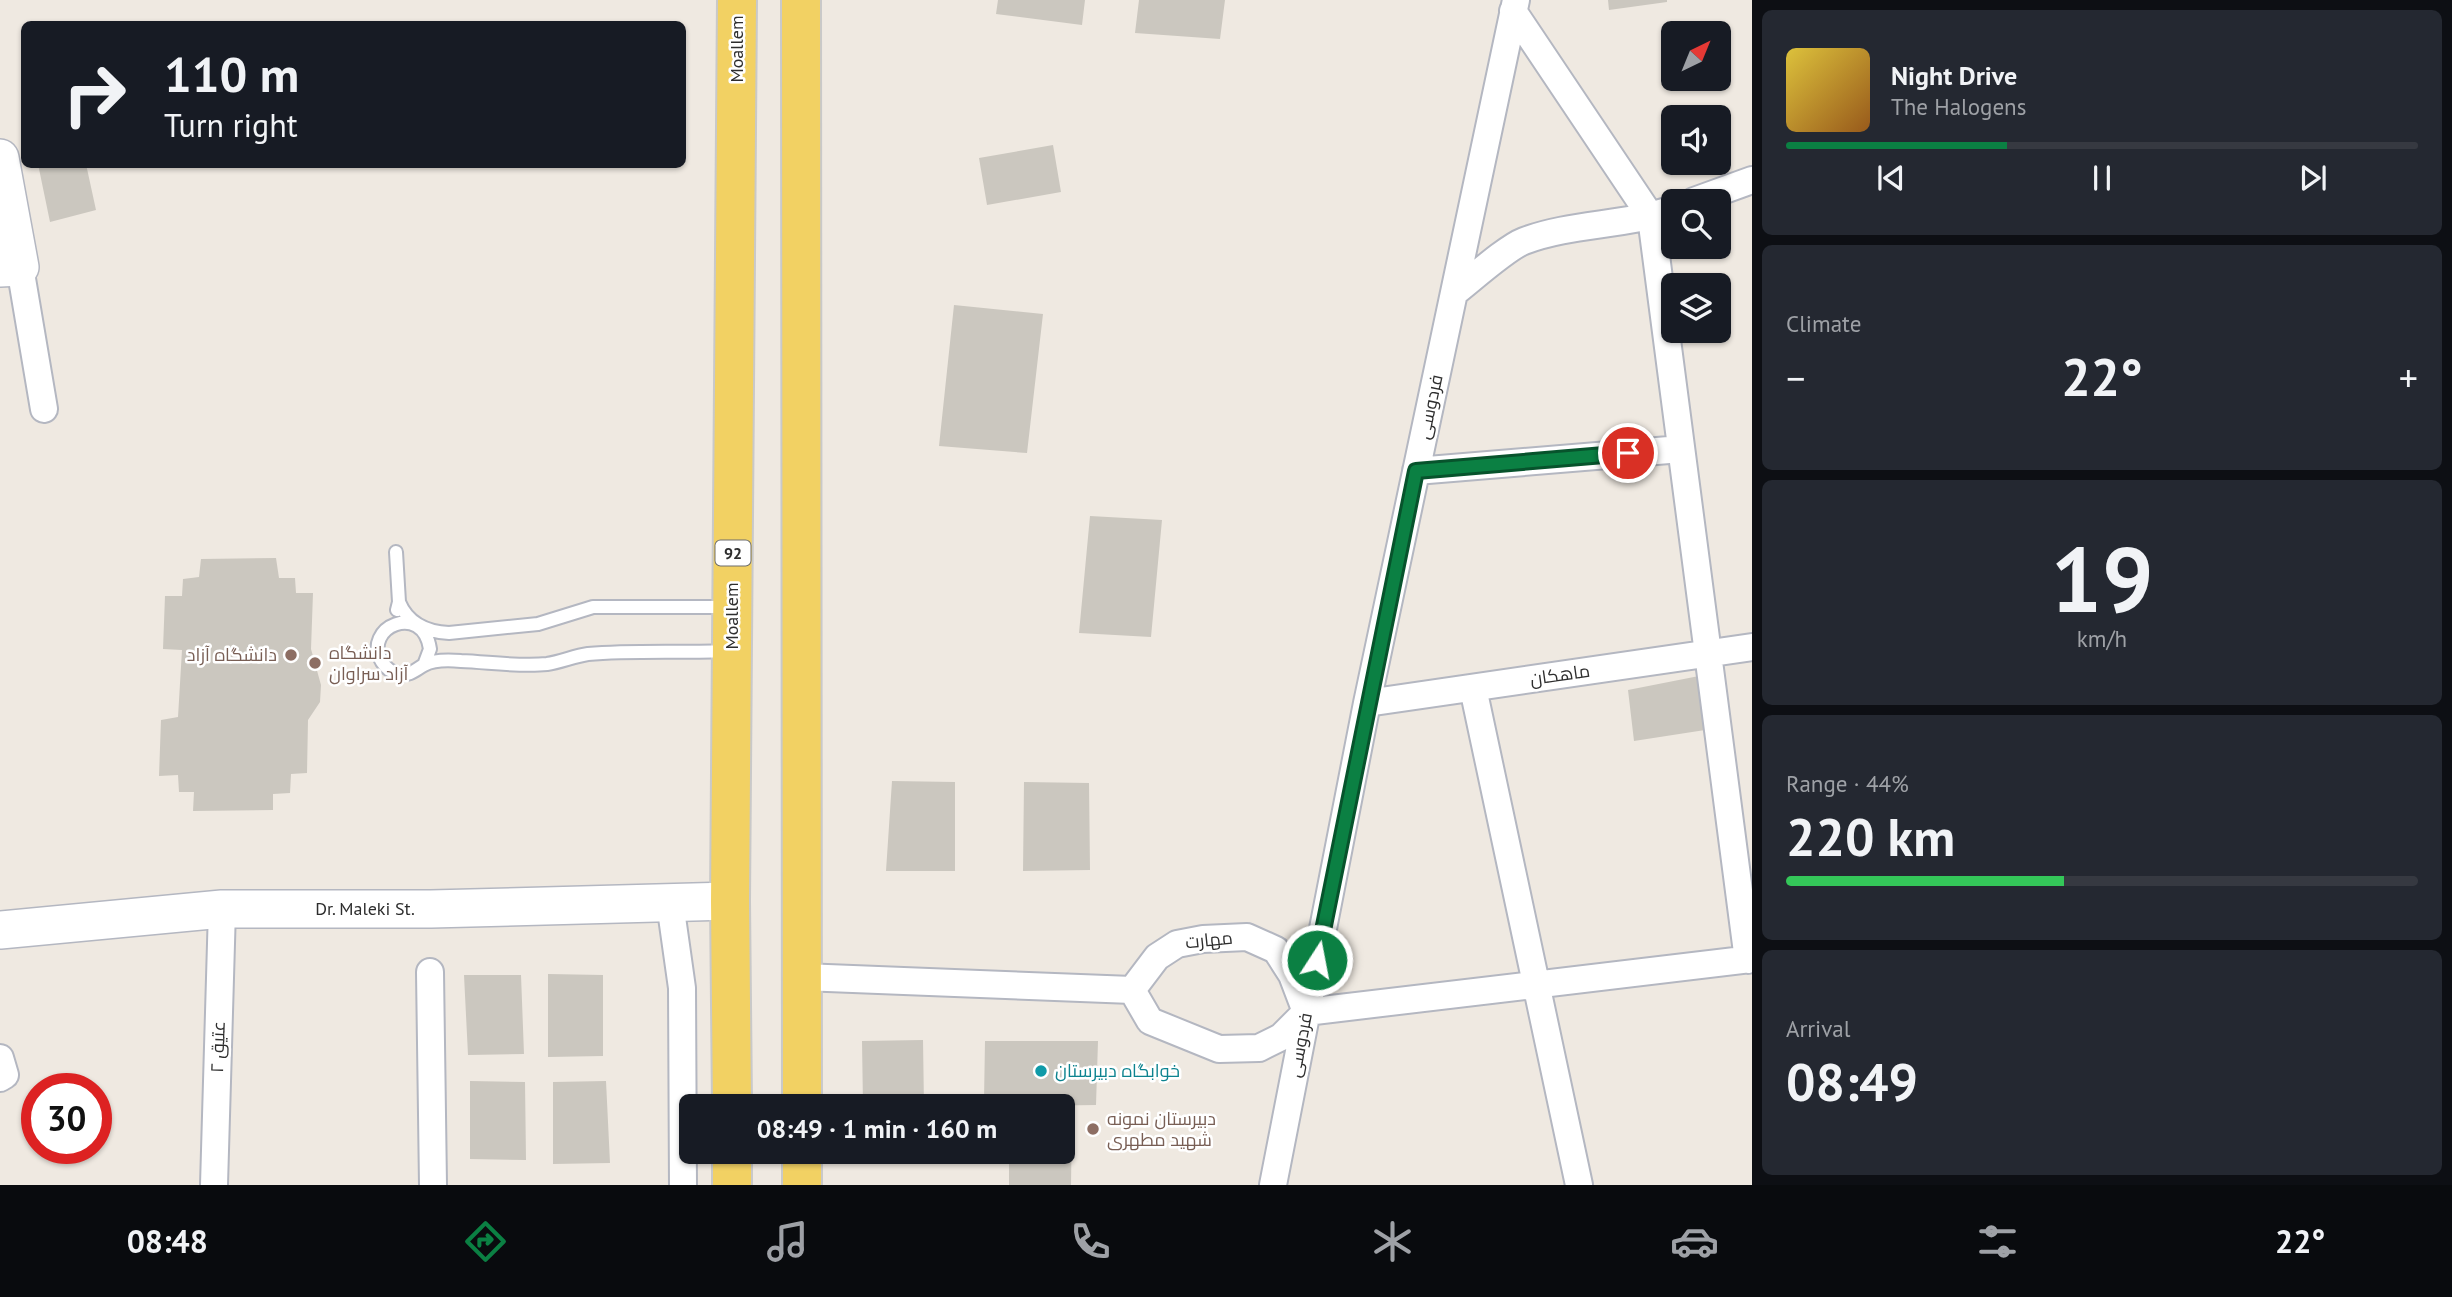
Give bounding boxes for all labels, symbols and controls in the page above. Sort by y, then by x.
street label: Moallem [725,15,748,83]
north arrow [1661,21,1731,91]
map controls [1661,21,1731,343]
text: 110 m [164,42,299,106]
icon: right [49,49,140,140]
text: Night Drive [1891,59,2017,92]
text: The Halogens [1891,92,2026,121]
text: Turn right [164,104,298,146]
button: sound [1661,105,1731,175]
icon: previous [1872,159,1910,197]
icon: pause [2083,159,2121,197]
icon: next [2294,159,2332,197]
button: search [1661,189,1731,259]
button: layers [1661,273,1731,343]
text: Climate [1786,309,1861,338]
text: 22° [2061,343,2143,410]
text: − [1786,353,1805,402]
text: + [2399,353,2418,402]
street label: فردوسی [1411,372,1448,441]
pin [1598,423,1658,483]
icon: arrive [1609,434,1647,472]
text: 19 [2050,519,2154,637]
road number: 92 [716,540,750,566]
street label: Moallem [720,582,743,650]
text: km/h [2077,624,2127,653]
place label: دانشگاه آزاد سراوان [329,641,409,685]
place label: دانشگاه آزاد [187,643,277,666]
marker: دانشگاه آزاد [283,647,299,663]
marker: دانشگاه آزاد سراوان [307,655,323,671]
street label: ماهکان [1528,659,1591,690]
text: Range · 44% [1786,769,1909,798]
text: 220 km [1786,803,1955,870]
street label: Dr. Maleki St. [315,897,415,920]
position arrow [1280,923,1354,997]
street label: مهارت [1184,926,1234,953]
street label: فردوسی [1282,1010,1317,1079]
text: Arrival [1786,1014,1850,1043]
street label: عتیق ۲ [205,1021,231,1073]
text: 08:49 [1786,1048,1918,1115]
place label: خوابگاه دبیرستان [1055,1059,1180,1082]
marker: خوابگاه دبیرستان [1033,1063,1049,1079]
speed limit sign: 30 [21,1073,112,1164]
place label: دبیرستان نمونه شهید مطهری [1107,1107,1216,1151]
text: 08:49 · 1 min · 160 m [757,1112,997,1145]
marker: دبیرستان نمونه شهید مطهری [1085,1121,1101,1137]
icon: directions [461,1217,510,1266]
icon: music [763,1217,812,1266]
icon: phone [1066,1217,1115,1266]
icon: climate [1368,1217,1417,1266]
icon: car [1670,1217,1719,1266]
icon: filters [1973,1217,2022,1266]
text: 08:48 [127,1220,208,1262]
text: 22° [2275,1220,2325,1262]

